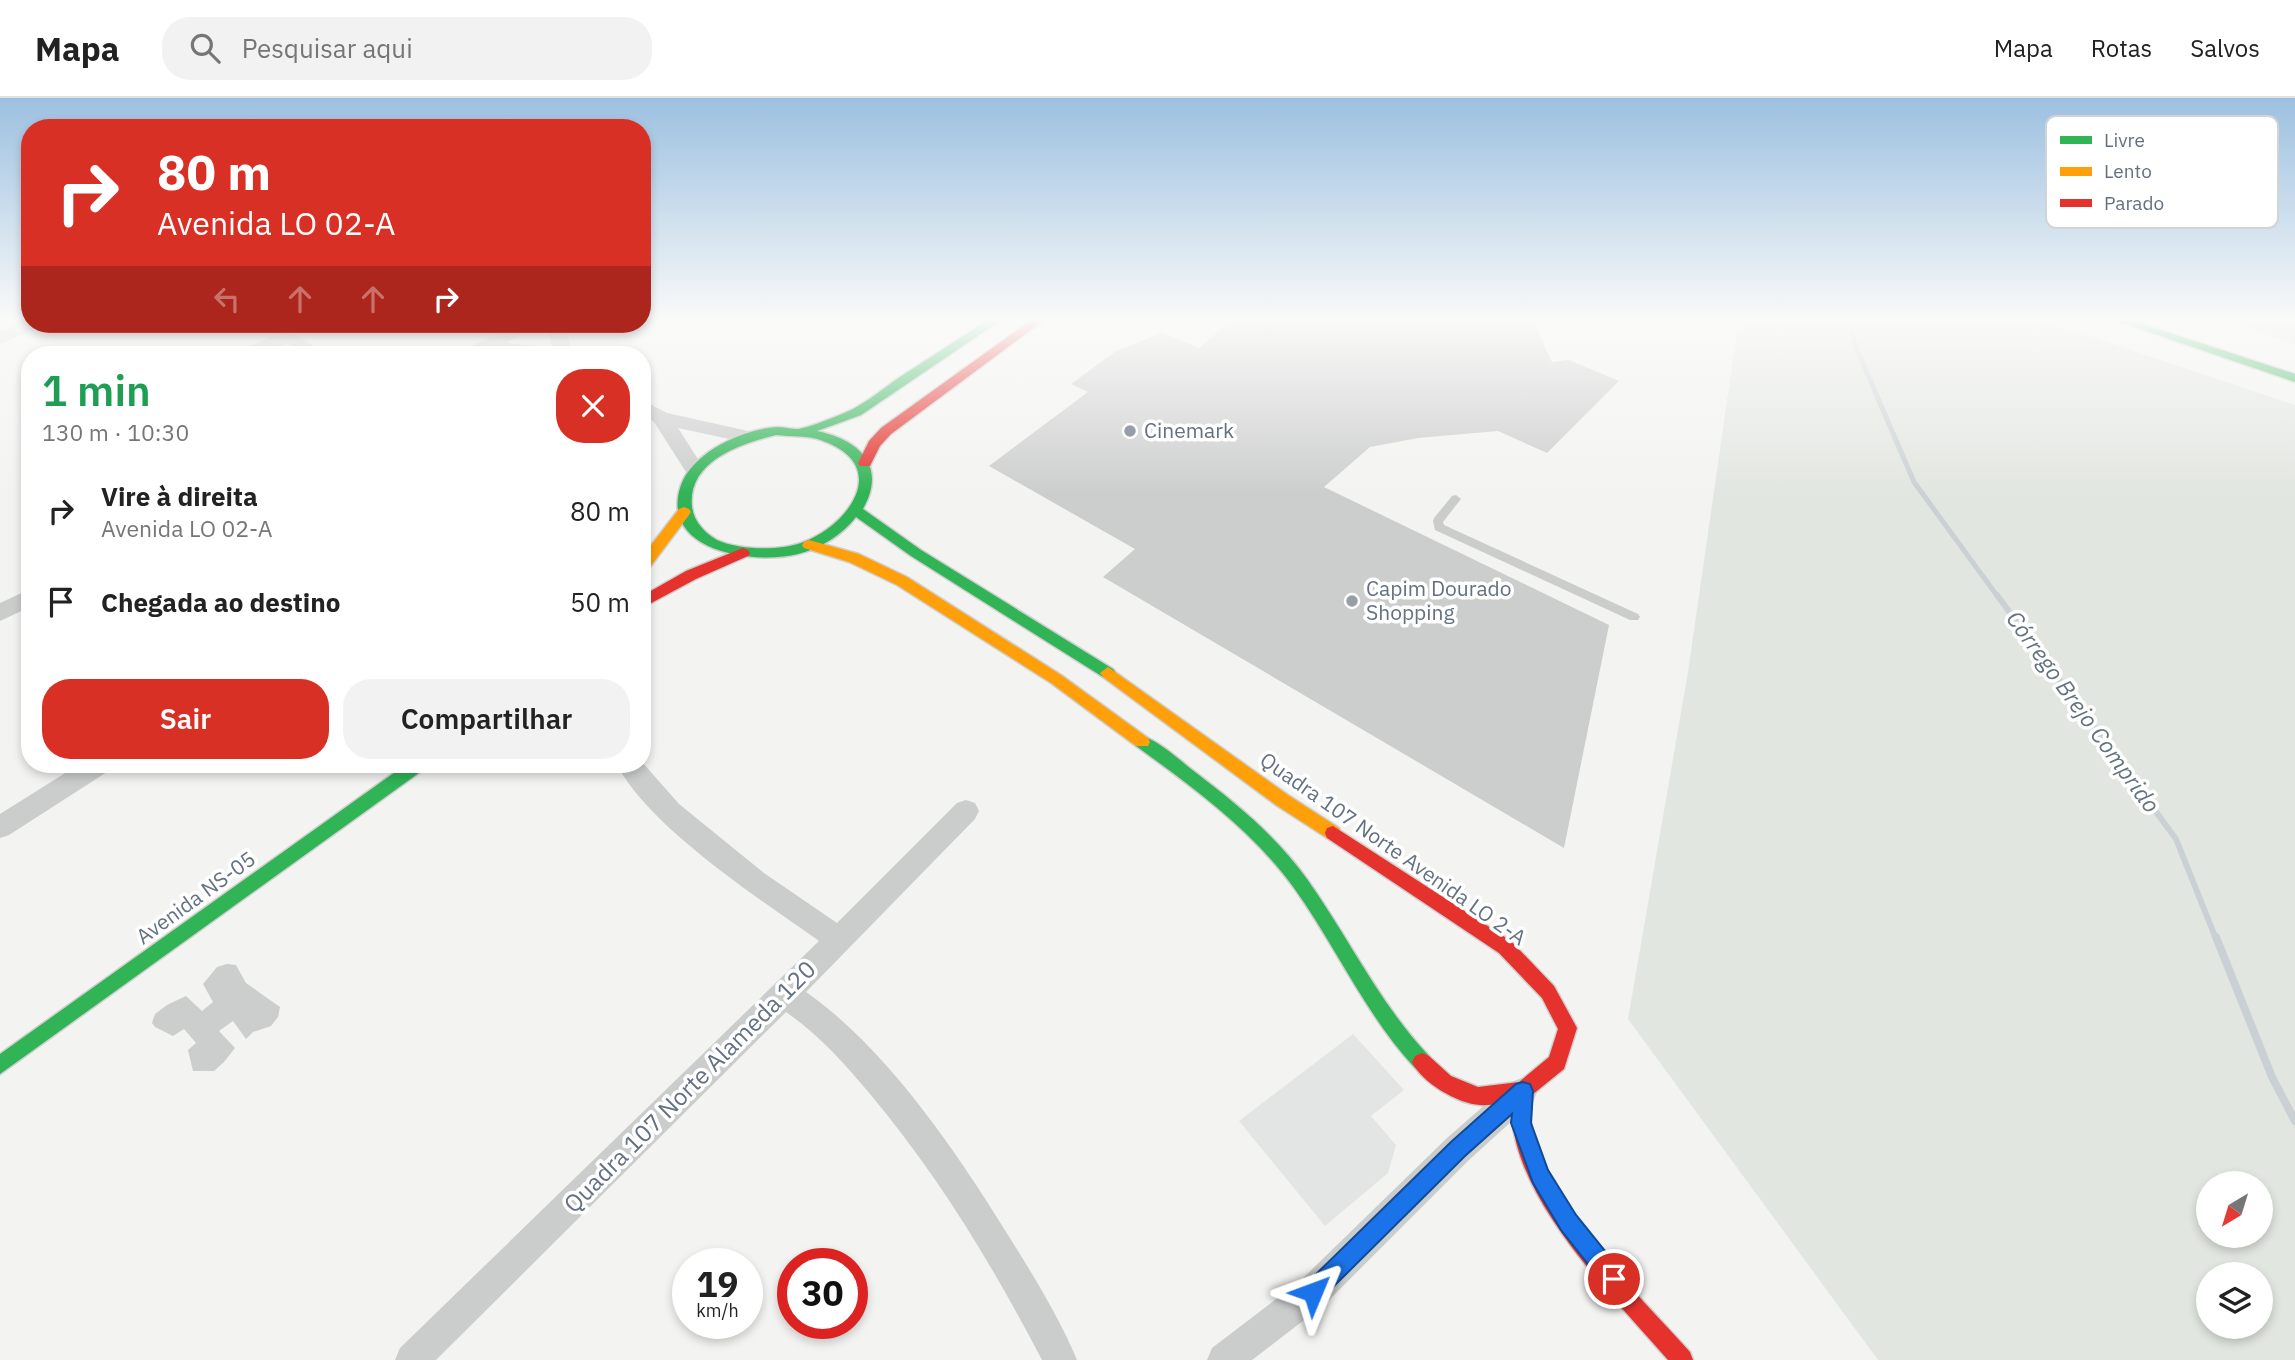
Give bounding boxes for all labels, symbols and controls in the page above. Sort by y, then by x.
search box [162,17,652,80]
text: Mapa [35,27,120,70]
icon: search [186,29,224,67]
text: Pesquisar aqui [242,31,413,65]
text: Mapa [1994,32,2053,64]
text: Rotas [2091,32,2152,64]
text: Salvos [2190,32,2260,64]
legend [2046,116,2278,228]
text: Livre [2104,128,2145,152]
text: 80 m [157,140,271,203]
icon: right [42,147,133,238]
text: Lento [2104,159,2152,183]
text: Parado [2104,191,2164,215]
text: Avenida LO 02-A [157,202,396,244]
icon: left [208,280,246,318]
icon: ahead [281,280,319,318]
icon: ahead [354,280,392,318]
icon: right [427,280,465,318]
text: 1 min [42,363,151,418]
button: close [556,369,630,443]
place label: Cinemark [1144,416,1234,444]
text: 130 m · 10:30 [42,417,189,447]
marker: Cinemark [1122,423,1138,439]
text: Vire à direita [101,479,258,513]
icon: right [42,492,80,530]
text: 80 m [570,494,630,528]
text: Avenida LO 02-A [101,513,273,543]
place label: Capim Dourado Shopping [1366,574,1512,626]
icon: arrive [42,583,80,621]
text: Chegada ao destino [101,585,340,619]
text: 50 m [570,585,630,619]
marker: Capim Dourado Shopping [1344,593,1360,609]
water label: Córrego Brejo Comprido [2000,604,2167,818]
button: Sair [42,679,329,759]
button: Compartilhar [343,679,630,759]
street label: Quadra 107 Norte Avenida LO 2-A [1255,745,1532,951]
street label: Avenida NS-05 [130,844,261,950]
street label: Quadra 107 Norte Alameda 120 [556,953,822,1219]
north arrow [2196,1171,2273,1248]
map controls [2196,1171,2273,1339]
speed limit sign: 30 [777,1248,868,1339]
pin [1584,1249,1644,1309]
position arrow [1276,1255,1350,1329]
icon: arrive [1595,1260,1633,1298]
text: 19 [696,1261,739,1307]
button: layers [2196,1262,2273,1339]
text: km/h [696,1299,739,1322]

